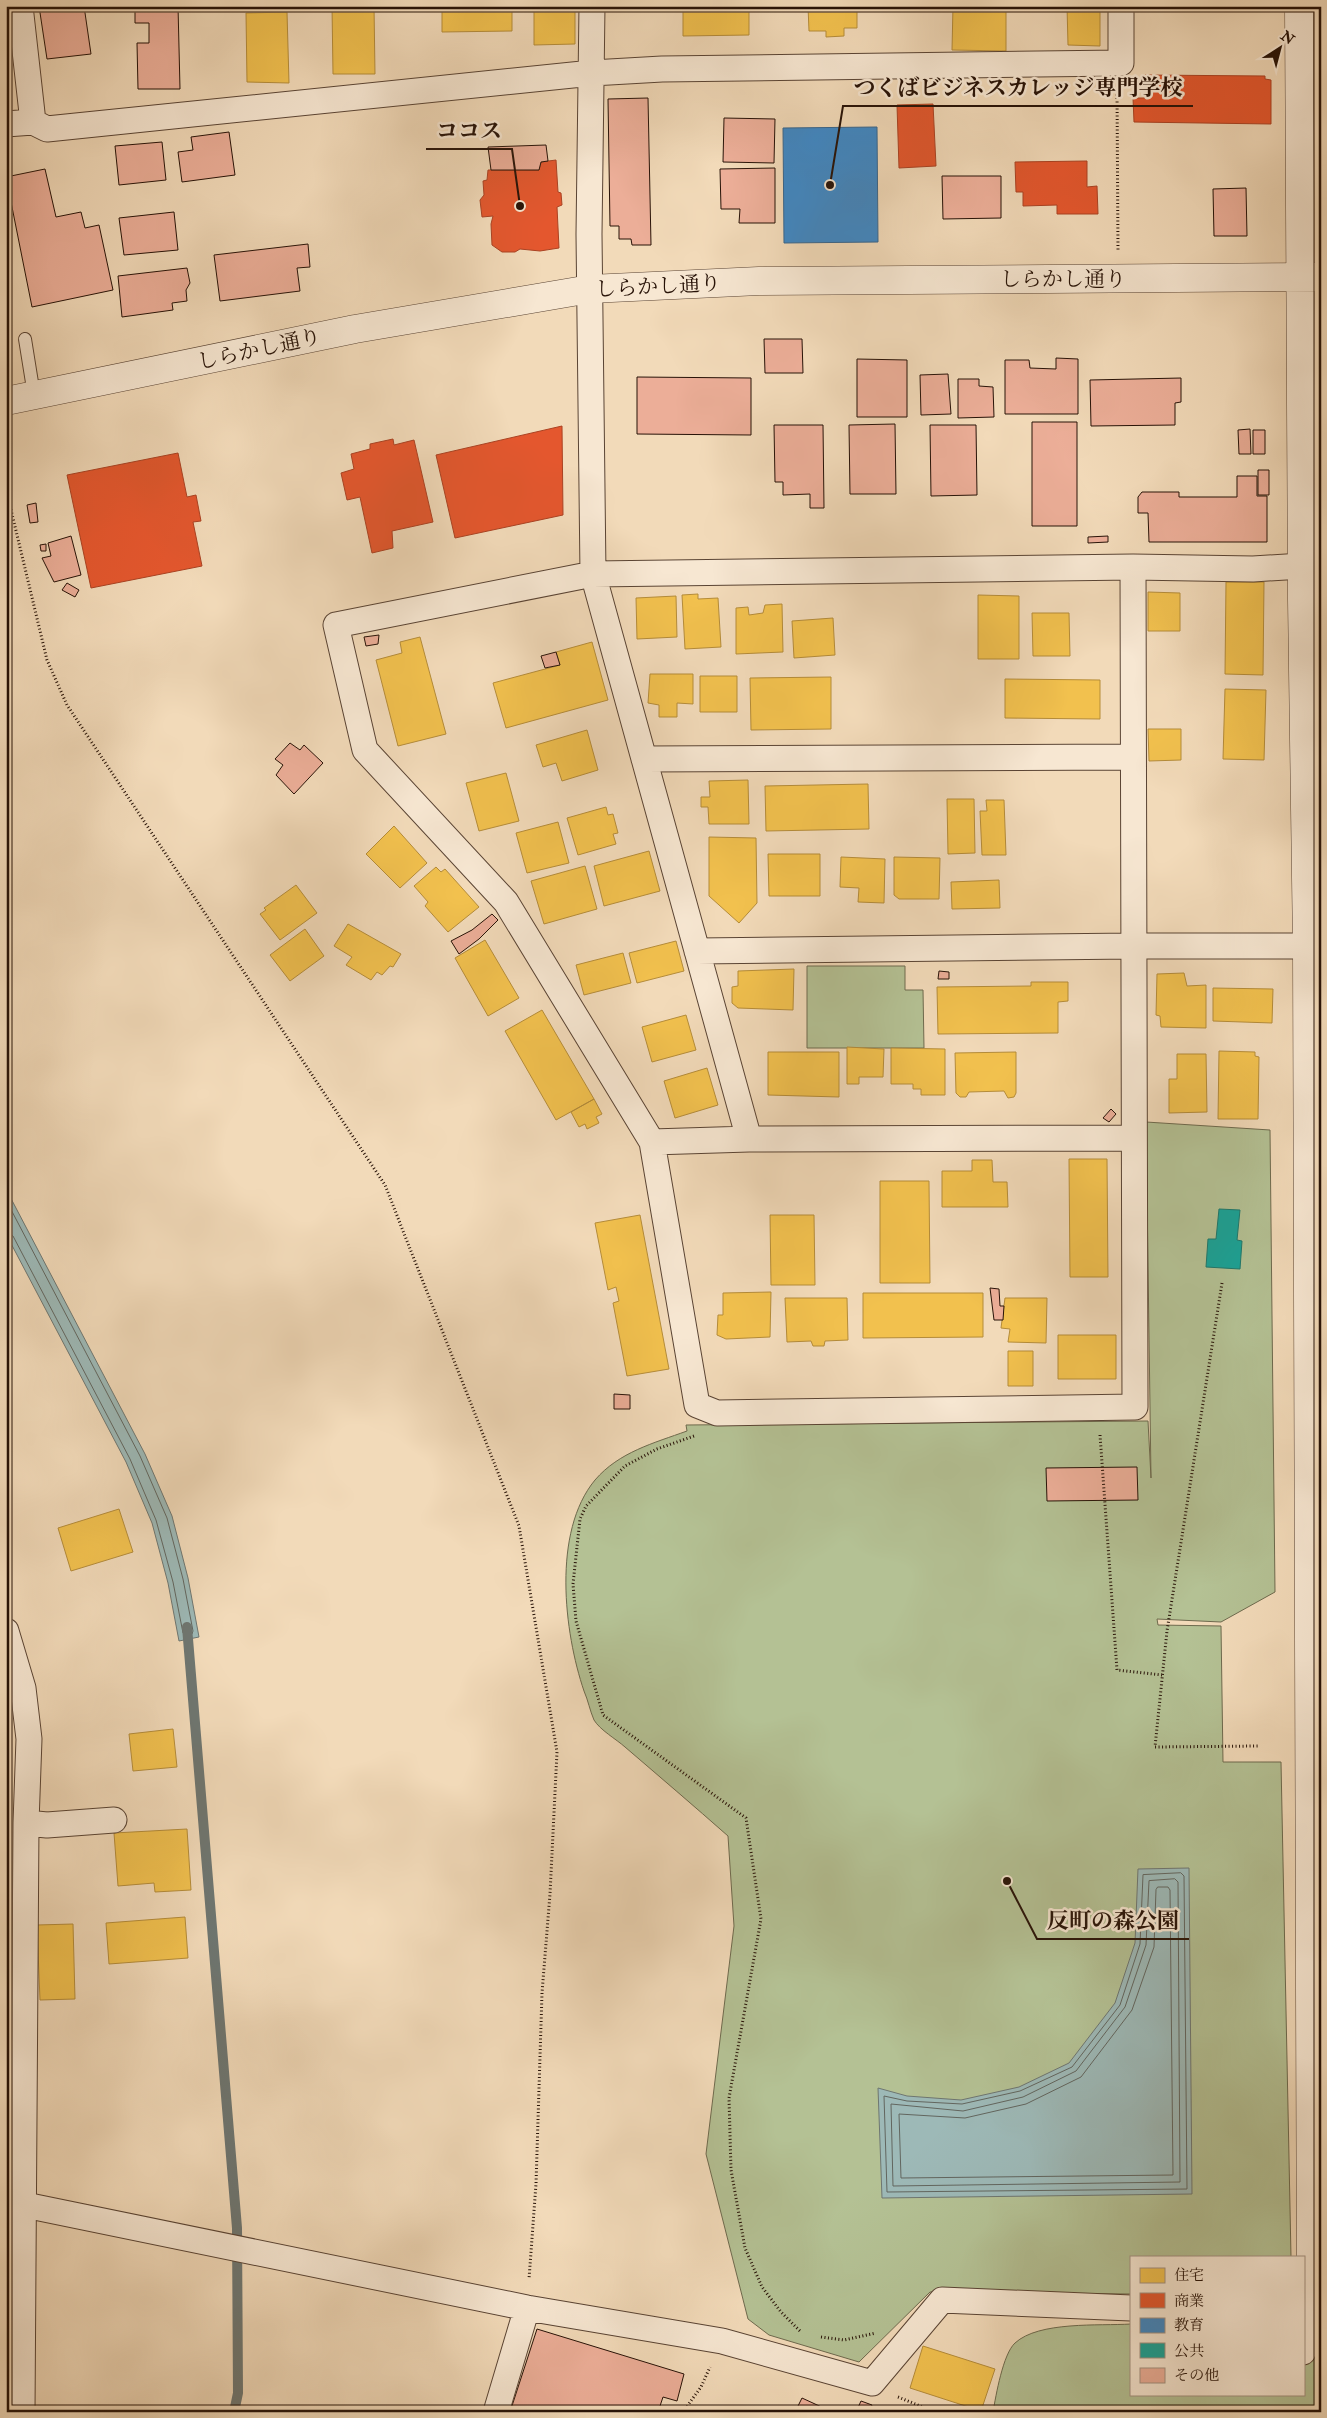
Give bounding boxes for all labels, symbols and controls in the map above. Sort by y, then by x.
north arrow [1254,22,1304,72]
text: N [1276,27,1298,49]
callout: つくばビジネスカレッジ専門学校 [843,69,1193,106]
text: つくばビジネスカレッジ専門学校 [853,74,1183,102]
callout: ココス [426,112,512,149]
text: ココス [436,117,502,145]
street label: しらかし通り [1000,266,1126,293]
street label: しらかし通り [594,270,722,303]
street label: しらかし通り [195,323,324,376]
callout: 反町の森公園 [1037,1902,1189,1939]
text: 反町の森公園 [1047,1907,1179,1935]
legend [1130,2256,1304,2396]
text: 住宅 [1174,2266,1204,2285]
text: 商業 [1174,2292,1204,2311]
text: 教育 [1174,2316,1204,2335]
text: 公共 [1174,2342,1204,2361]
text: その他 [1174,2366,1219,2385]

